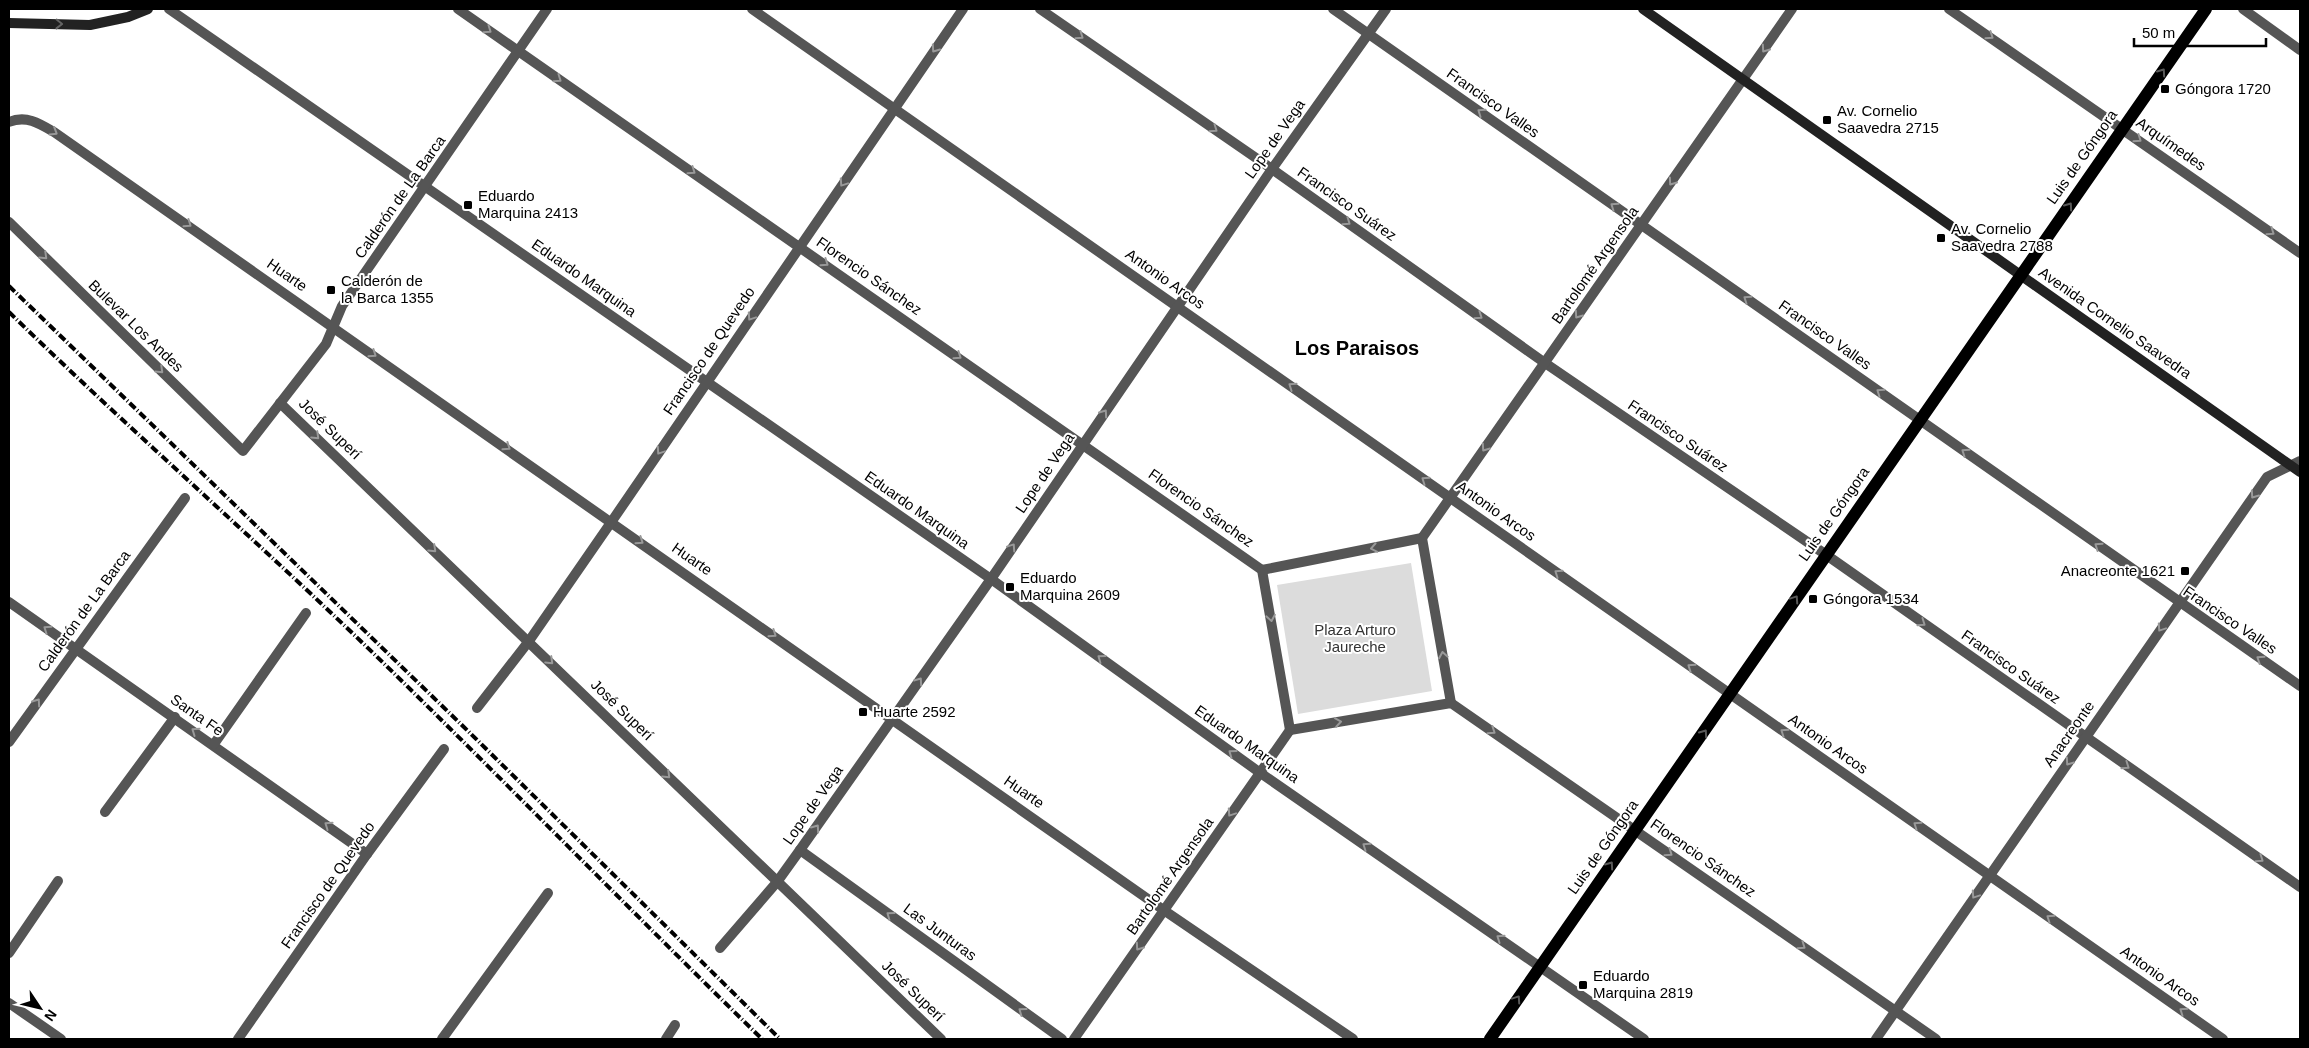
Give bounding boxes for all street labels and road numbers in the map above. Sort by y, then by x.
street label: Francisco Valles [1444,64,1543,141]
street label: Lope de Vega [1241,95,1308,182]
street label: Luis de Góngora [2043,106,2121,207]
street label: Arquímedes [2133,113,2209,174]
street label: Calderón de La Barca [351,132,449,261]
street label: Francisco Suárez [1295,163,1400,244]
street label: Bartolomé Argensola [1548,202,1642,327]
street label: Florencio Sánchez [814,233,925,318]
street label: Eduardo Marquina [529,235,640,320]
street label: Antonio Arcos [1123,245,1208,312]
street label: Huarte [264,255,311,294]
street label: Avenida Cornelio Saavedra [2036,263,2195,382]
street label: Bulevar Los Andes [85,276,187,375]
street label: Francisco de Quevedo [659,283,758,418]
street label: Francisco Valles [1776,296,1875,373]
street label: José Superí [296,395,366,463]
street label: Francisco Suárez [1625,396,1731,475]
street label: Lope de Vega [1012,429,1078,516]
street label: Luis de Góngora [1795,463,1873,564]
street label: Florencio Sánchez [1146,465,1257,550]
street label: Eduardo Marquina [862,467,973,552]
street label: Antonio Arcos [1454,477,1539,544]
street label: Huarte [669,539,716,578]
street label: Calderón de La Barca [34,546,134,675]
street label: Francisco Valles [2180,582,2280,657]
street label: Francisco Suárez [1959,626,2064,707]
street label: José Superí [588,676,658,744]
street label: Santa Fe [167,690,227,739]
street label: Anacreonte [2040,697,2098,770]
street label: Eduardo Marquina [1192,701,1303,786]
street label: Antonio Arcos [1786,710,1871,777]
street label: Lope de Vega [779,761,846,848]
street label: Huarte [1001,772,1048,811]
street label: Luis de Góngora [1564,796,1642,897]
street label: Bartolomé Argensola [1123,813,1217,938]
street label: Florencio Sánchez [1648,815,1759,900]
street label: Francisco de Quevedo [277,818,378,951]
street label: Las Junturas [901,899,980,964]
street label: Antonio Arcos [2118,942,2203,1009]
street label: José Superí [879,957,949,1025]

